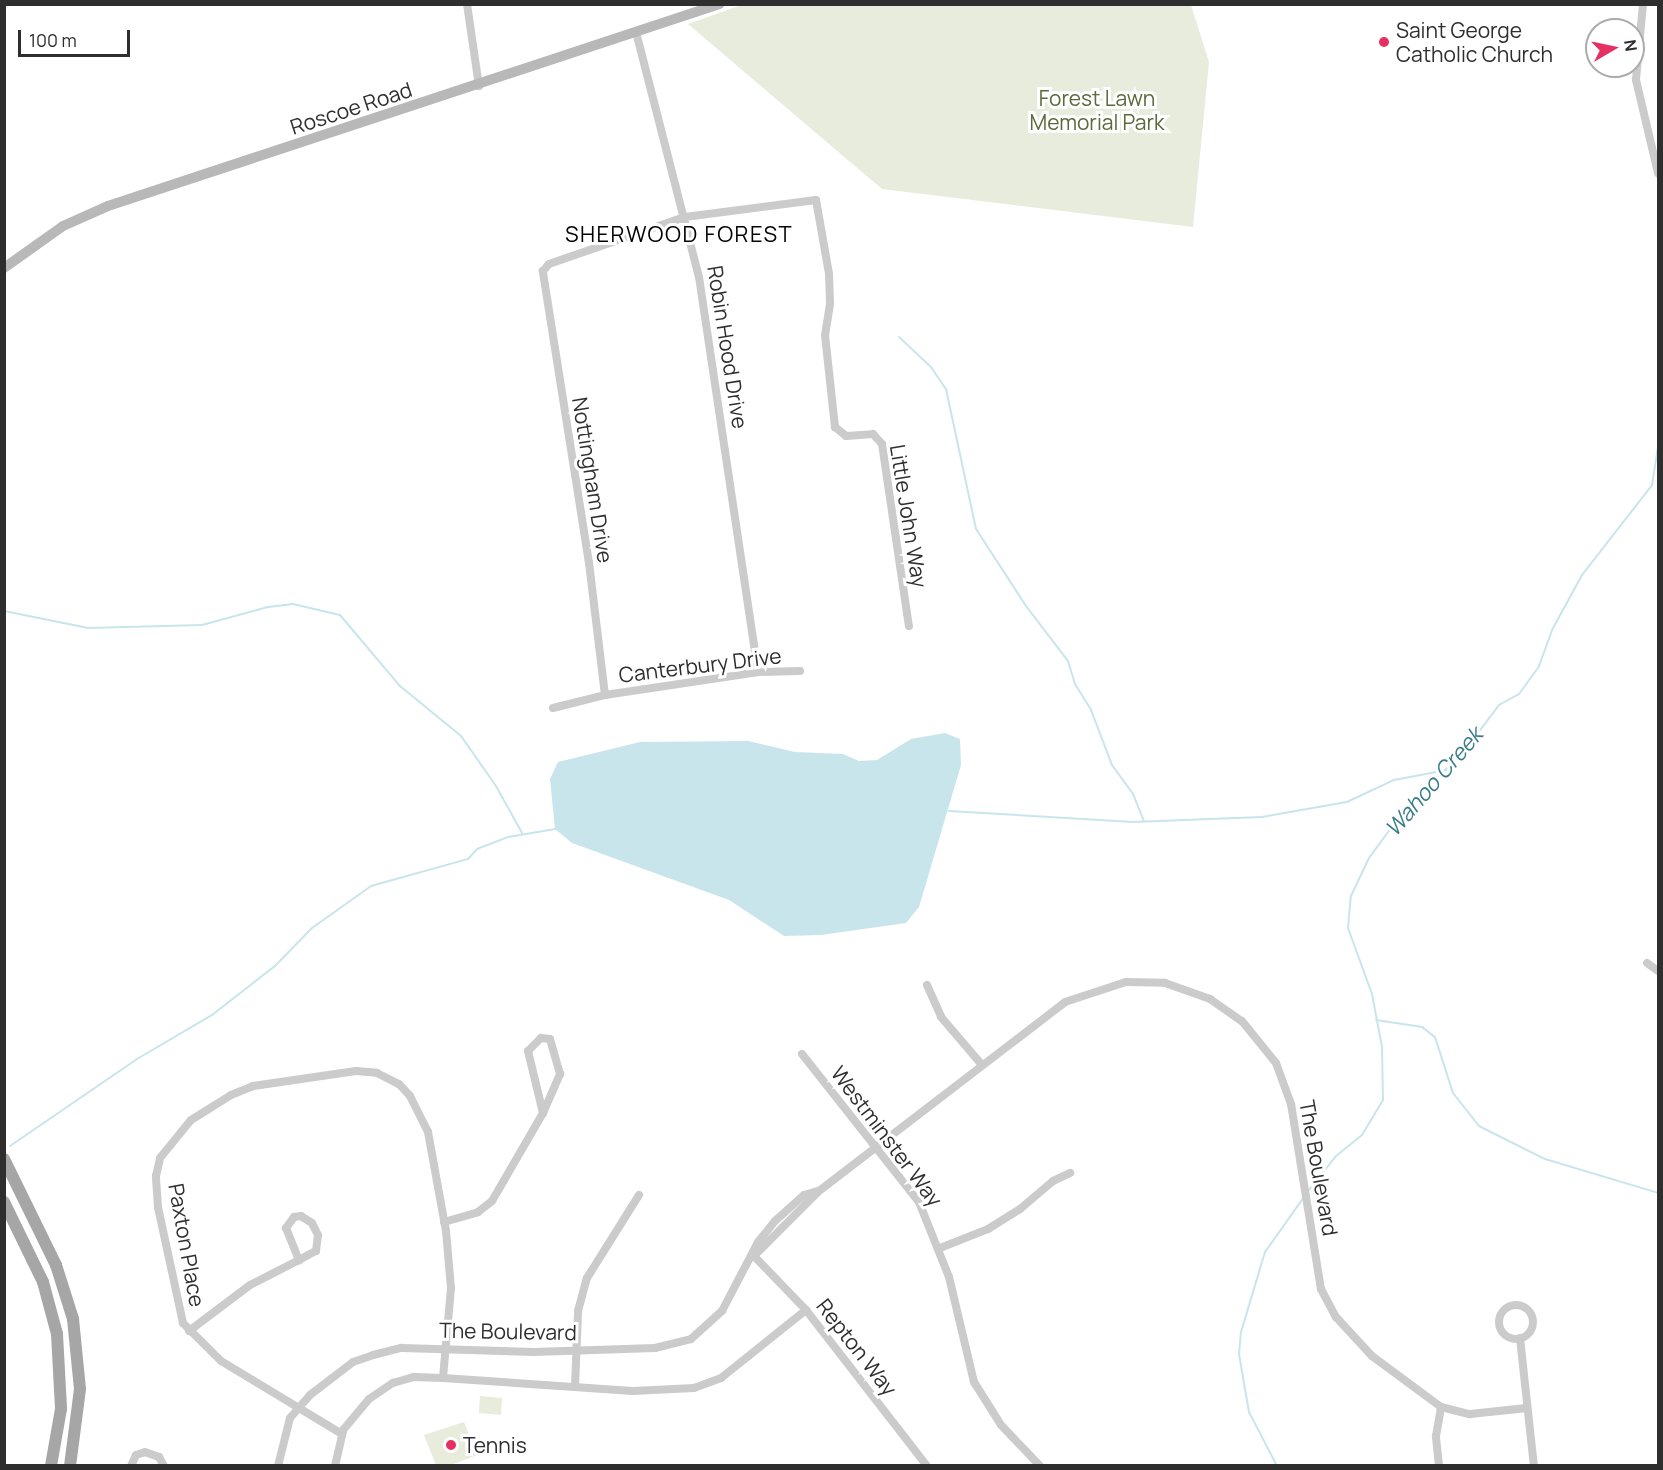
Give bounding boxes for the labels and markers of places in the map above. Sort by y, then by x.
place label: Saint George Catholic Church [1396,17,1553,67]
marker: Saint George Catholic Church [1377,35,1391,49]
place label: Tennis [463,1432,527,1458]
marker: Tennis [444,1438,458,1452]

